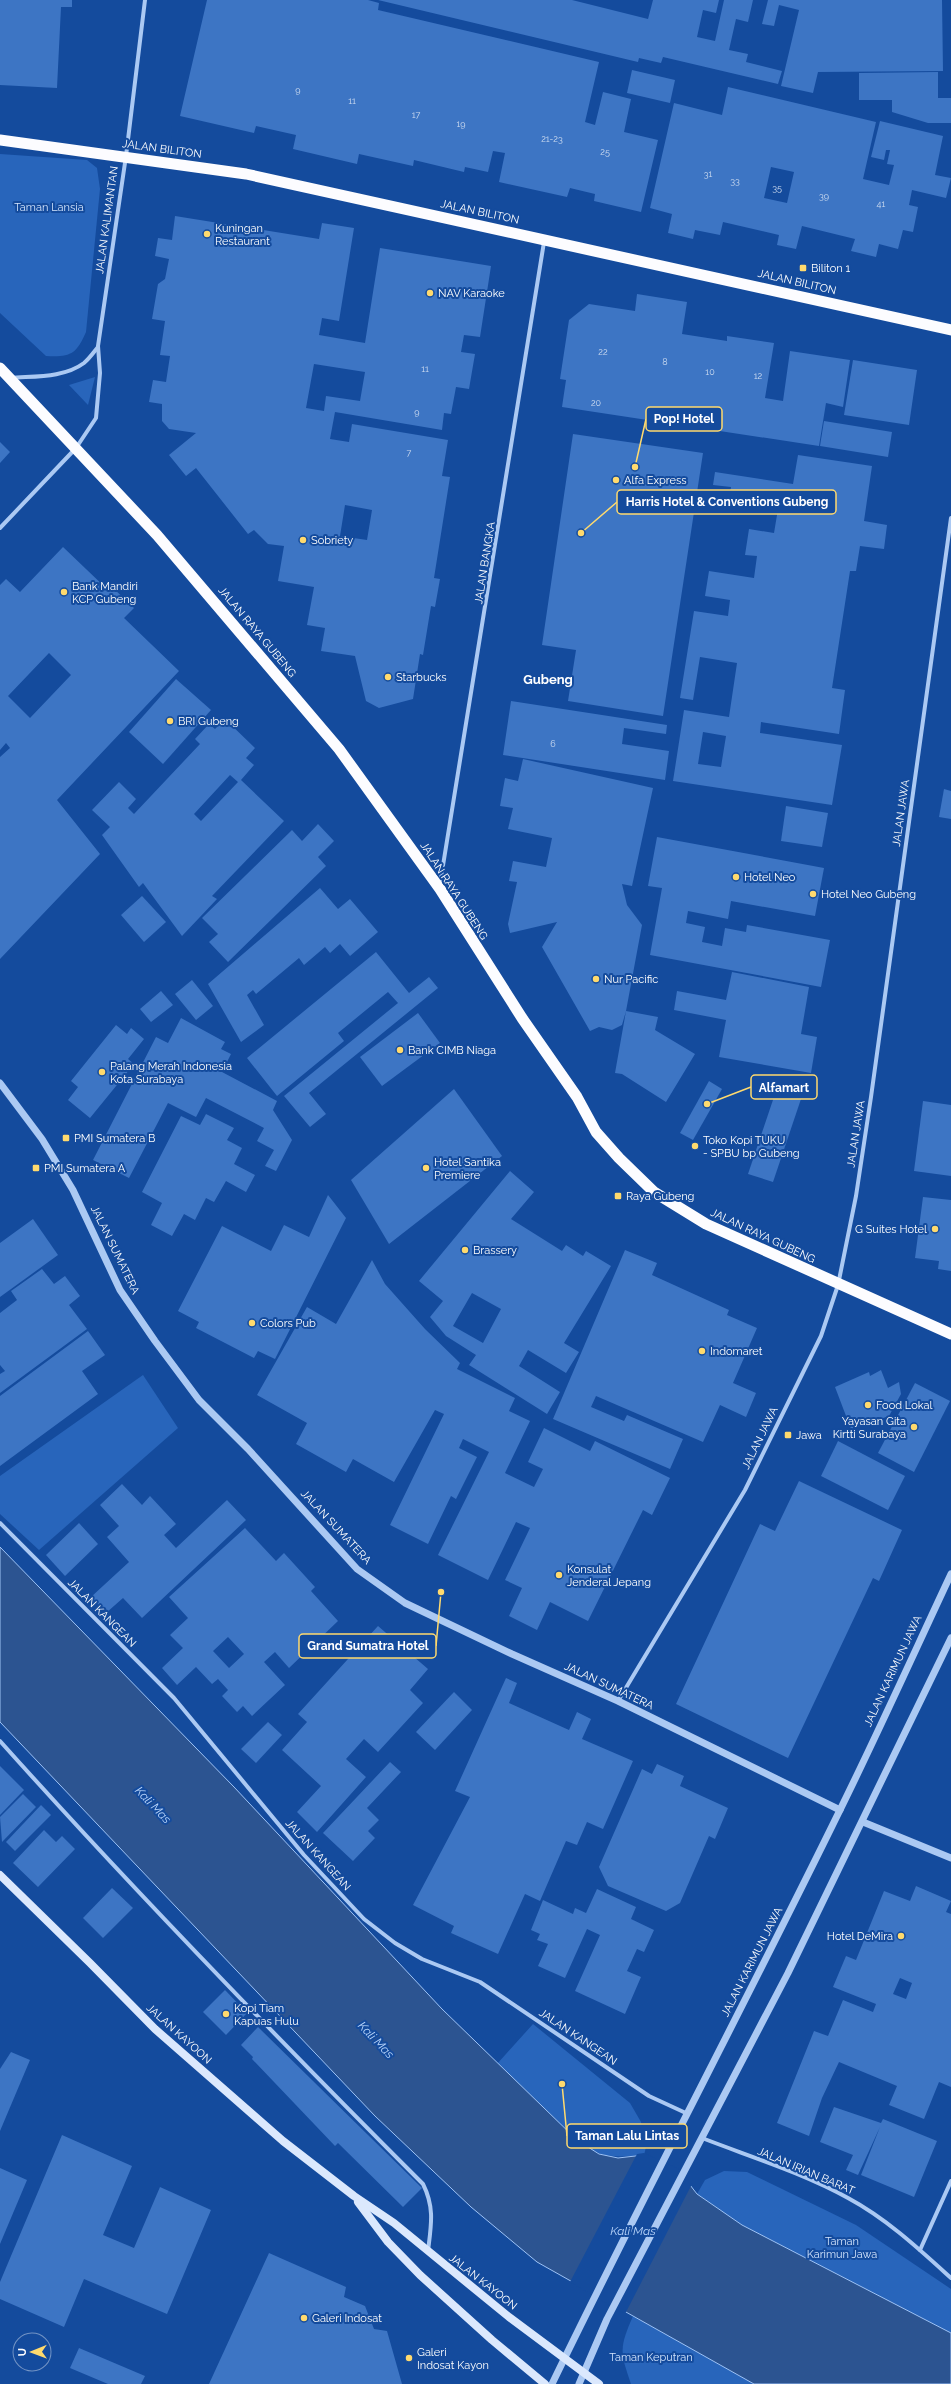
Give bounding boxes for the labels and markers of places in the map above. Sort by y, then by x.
place label: Kuningan Restaurant [215,222,270,248]
marker: Kuningan Restaurant [202,229,212,239]
place label: Biliton 1 [811,262,850,275]
marker: Biliton 1 [798,263,808,273]
place label: NAV Karaoke [438,287,505,300]
marker: NAV Karaoke [425,288,435,298]
callout: Pop! Hotel [646,407,722,431]
place label: Alfa Express [624,474,687,487]
marker: Alfa Express [611,475,621,485]
callout: Harris Hotel & Conventions Gubeng [617,490,836,514]
place label: Sobriety [311,534,353,547]
marker: Sobriety [298,535,308,545]
place label: Bank Mandiri KCP Gubeng [72,580,138,606]
marker: Bank Mandiri KCP Gubeng [59,587,69,597]
place label: Starbucks [396,671,447,684]
marker: Starbucks [383,672,393,682]
place label: BRI Gubeng [178,715,239,728]
marker: BRI Gubeng [165,716,175,726]
place label: Hotel Neo [744,871,796,884]
marker: Hotel Neo [731,872,741,882]
place label: Hotel Neo Gubeng [821,888,916,901]
marker: Hotel Neo Gubeng [808,889,818,899]
place label: Nur Pacific [604,973,658,986]
marker: Nur Pacific [591,974,601,984]
place label: Bank CIMB Niaga [408,1044,496,1057]
marker: Bank CIMB Niaga [395,1045,405,1055]
place label: Palang Merah Indonesia Kota Surabaya [110,1060,232,1086]
marker: Palang Merah Indonesia Kota Surabaya [97,1067,107,1077]
callout: Alfamart [751,1075,817,1099]
place label: PMI Sumatera B [74,1132,155,1145]
marker: PMI Sumatera B [61,1133,71,1143]
place label: Toko Kopi TUKU - SPBU bp Gubeng [703,1134,800,1160]
marker: Toko Kopi TUKU - SPBU bp Gubeng [690,1141,700,1151]
place label: Hotel Santika Premiere [434,1156,501,1182]
place label: PMI Sumatera A [44,1162,126,1175]
marker: PMI Sumatera A [31,1163,41,1173]
marker: Hotel Santika Premiere [421,1163,431,1173]
place label: Raya Gubeng [626,1190,694,1203]
marker: Raya Gubeng [613,1191,623,1201]
place label: G Suites Hotel [855,1223,927,1236]
marker: G Suites Hotel [930,1224,940,1234]
place label: Brassery [473,1244,517,1257]
marker: Brassery [460,1245,470,1255]
place label: Colors Pub [260,1317,316,1330]
marker: Colors Pub [247,1318,257,1328]
place label: Indomaret [710,1345,763,1358]
marker: Indomaret [697,1346,707,1356]
place label: Food Lokal [876,1399,933,1412]
marker: Food Lokal [863,1400,873,1410]
place label: Yayasan Gita Kirtti Surabaya [833,1415,906,1441]
marker: Yayasan Gita Kirtti Surabaya [909,1422,919,1432]
place label: Jawa [796,1429,822,1442]
marker: Jawa [783,1430,793,1440]
place label: Konsulat Jenderal Jepang [567,1563,651,1589]
marker: Konsulat Jenderal Jepang [554,1570,564,1580]
callout: Grand Sumatra Hotel [299,1634,436,1658]
place label: Hotel DeMira [827,1930,893,1943]
marker: Hotel DeMira [896,1931,906,1941]
place label: Kopi Tiam Kapuas Hulu [234,2002,299,2028]
marker: Kopi Tiam Kapuas Hulu [221,2009,231,2019]
callout: Taman Lalu Lintas [567,2124,687,2148]
place label: Galeri Indosat [312,2312,382,2325]
marker: Galeri Indosat [299,2313,309,2323]
place label: Galeri Indosat Kayon [417,2346,489,2372]
marker: Galeri Indosat Kayon [404,2353,414,2363]

